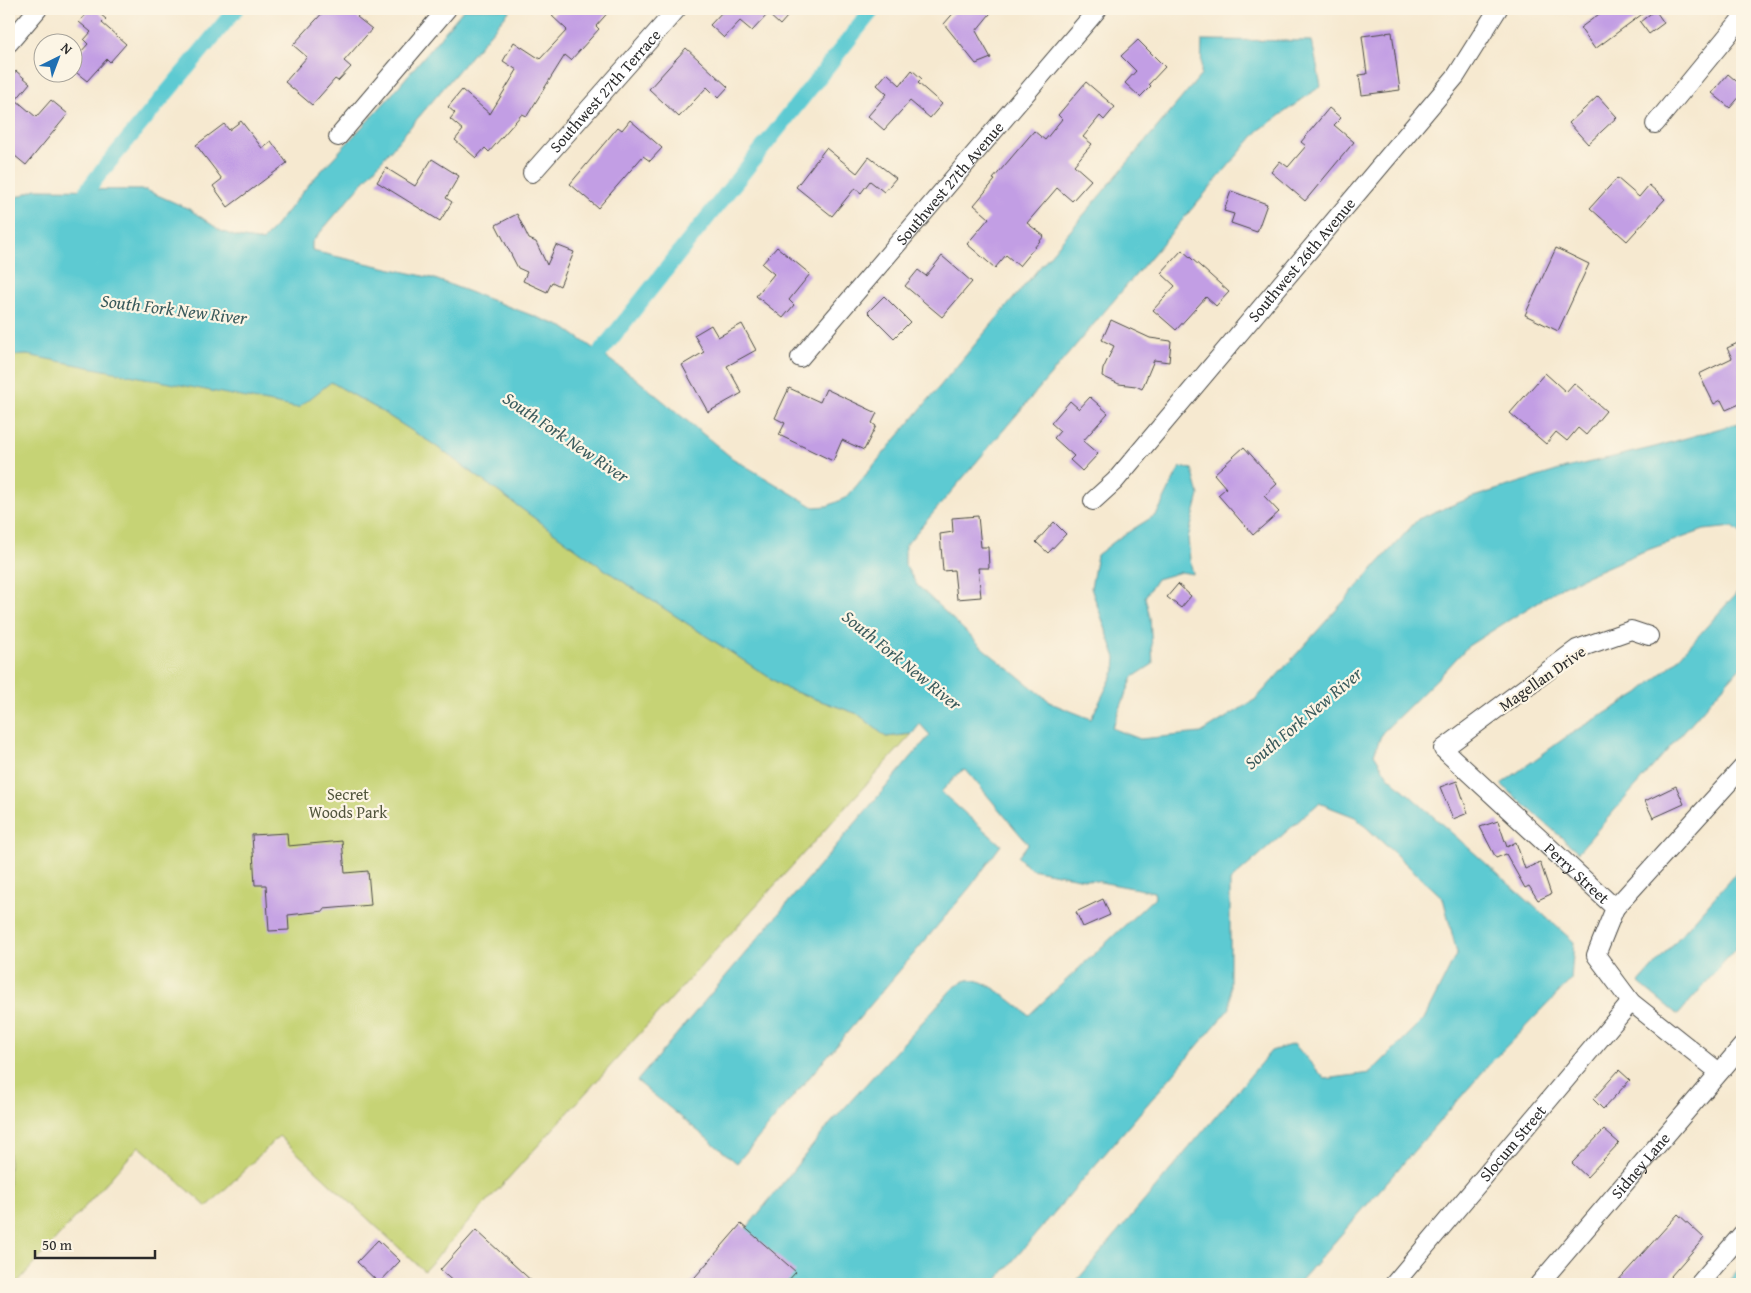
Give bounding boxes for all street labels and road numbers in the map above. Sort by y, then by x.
street label: Southwest 27th Terrace [544,23,666,158]
street label: Southwest 27th Avenue [890,116,1009,250]
street label: Southwest 26th Avenue [1242,192,1361,327]
street label: Magellan Drive [1494,639,1590,717]
street label: Perry Street [1539,837,1615,910]
street label: Slocum Street [1473,1099,1552,1187]
street label: Sidney Lane [1605,1127,1676,1204]

